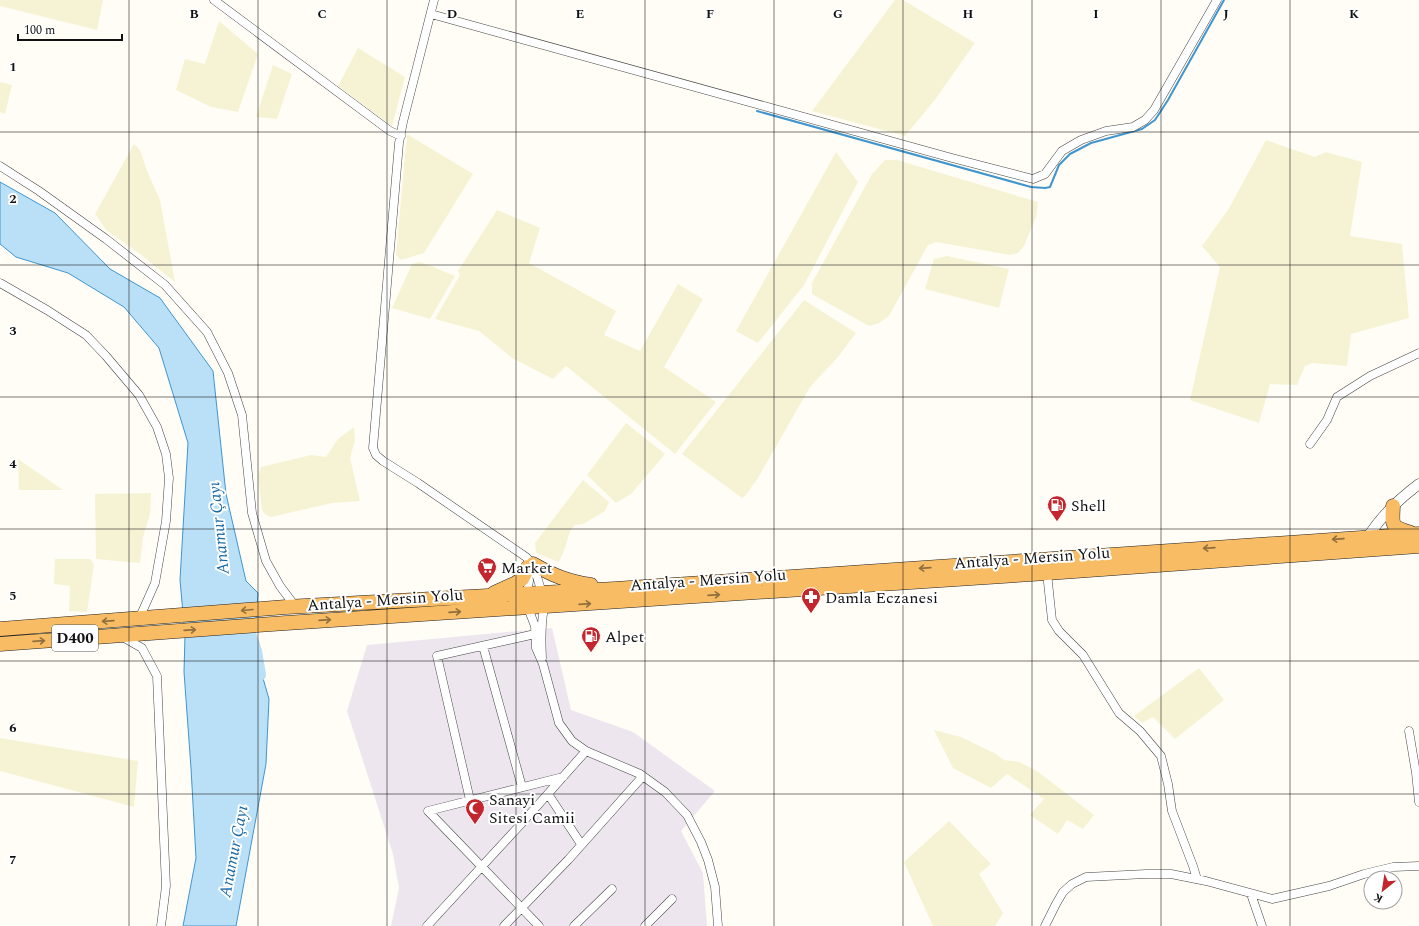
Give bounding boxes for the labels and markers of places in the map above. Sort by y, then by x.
fuel station icon: Shell [1046,494,1068,522]
place label: Shell [1071,494,1106,518]
supermarket icon: Market [476,556,498,584]
place label: Market [501,556,553,580]
pharmacy icon: Damla Eczanesi [800,586,822,614]
place label: Damla Eczanesi [825,586,938,610]
fuel station icon: Alpet [580,625,602,653]
place label: Alpet [605,625,644,649]
place label: Sanayi Sitesi Camii [489,788,575,830]
mosque icon: Sanayi Sitesi Camii [464,797,486,825]

